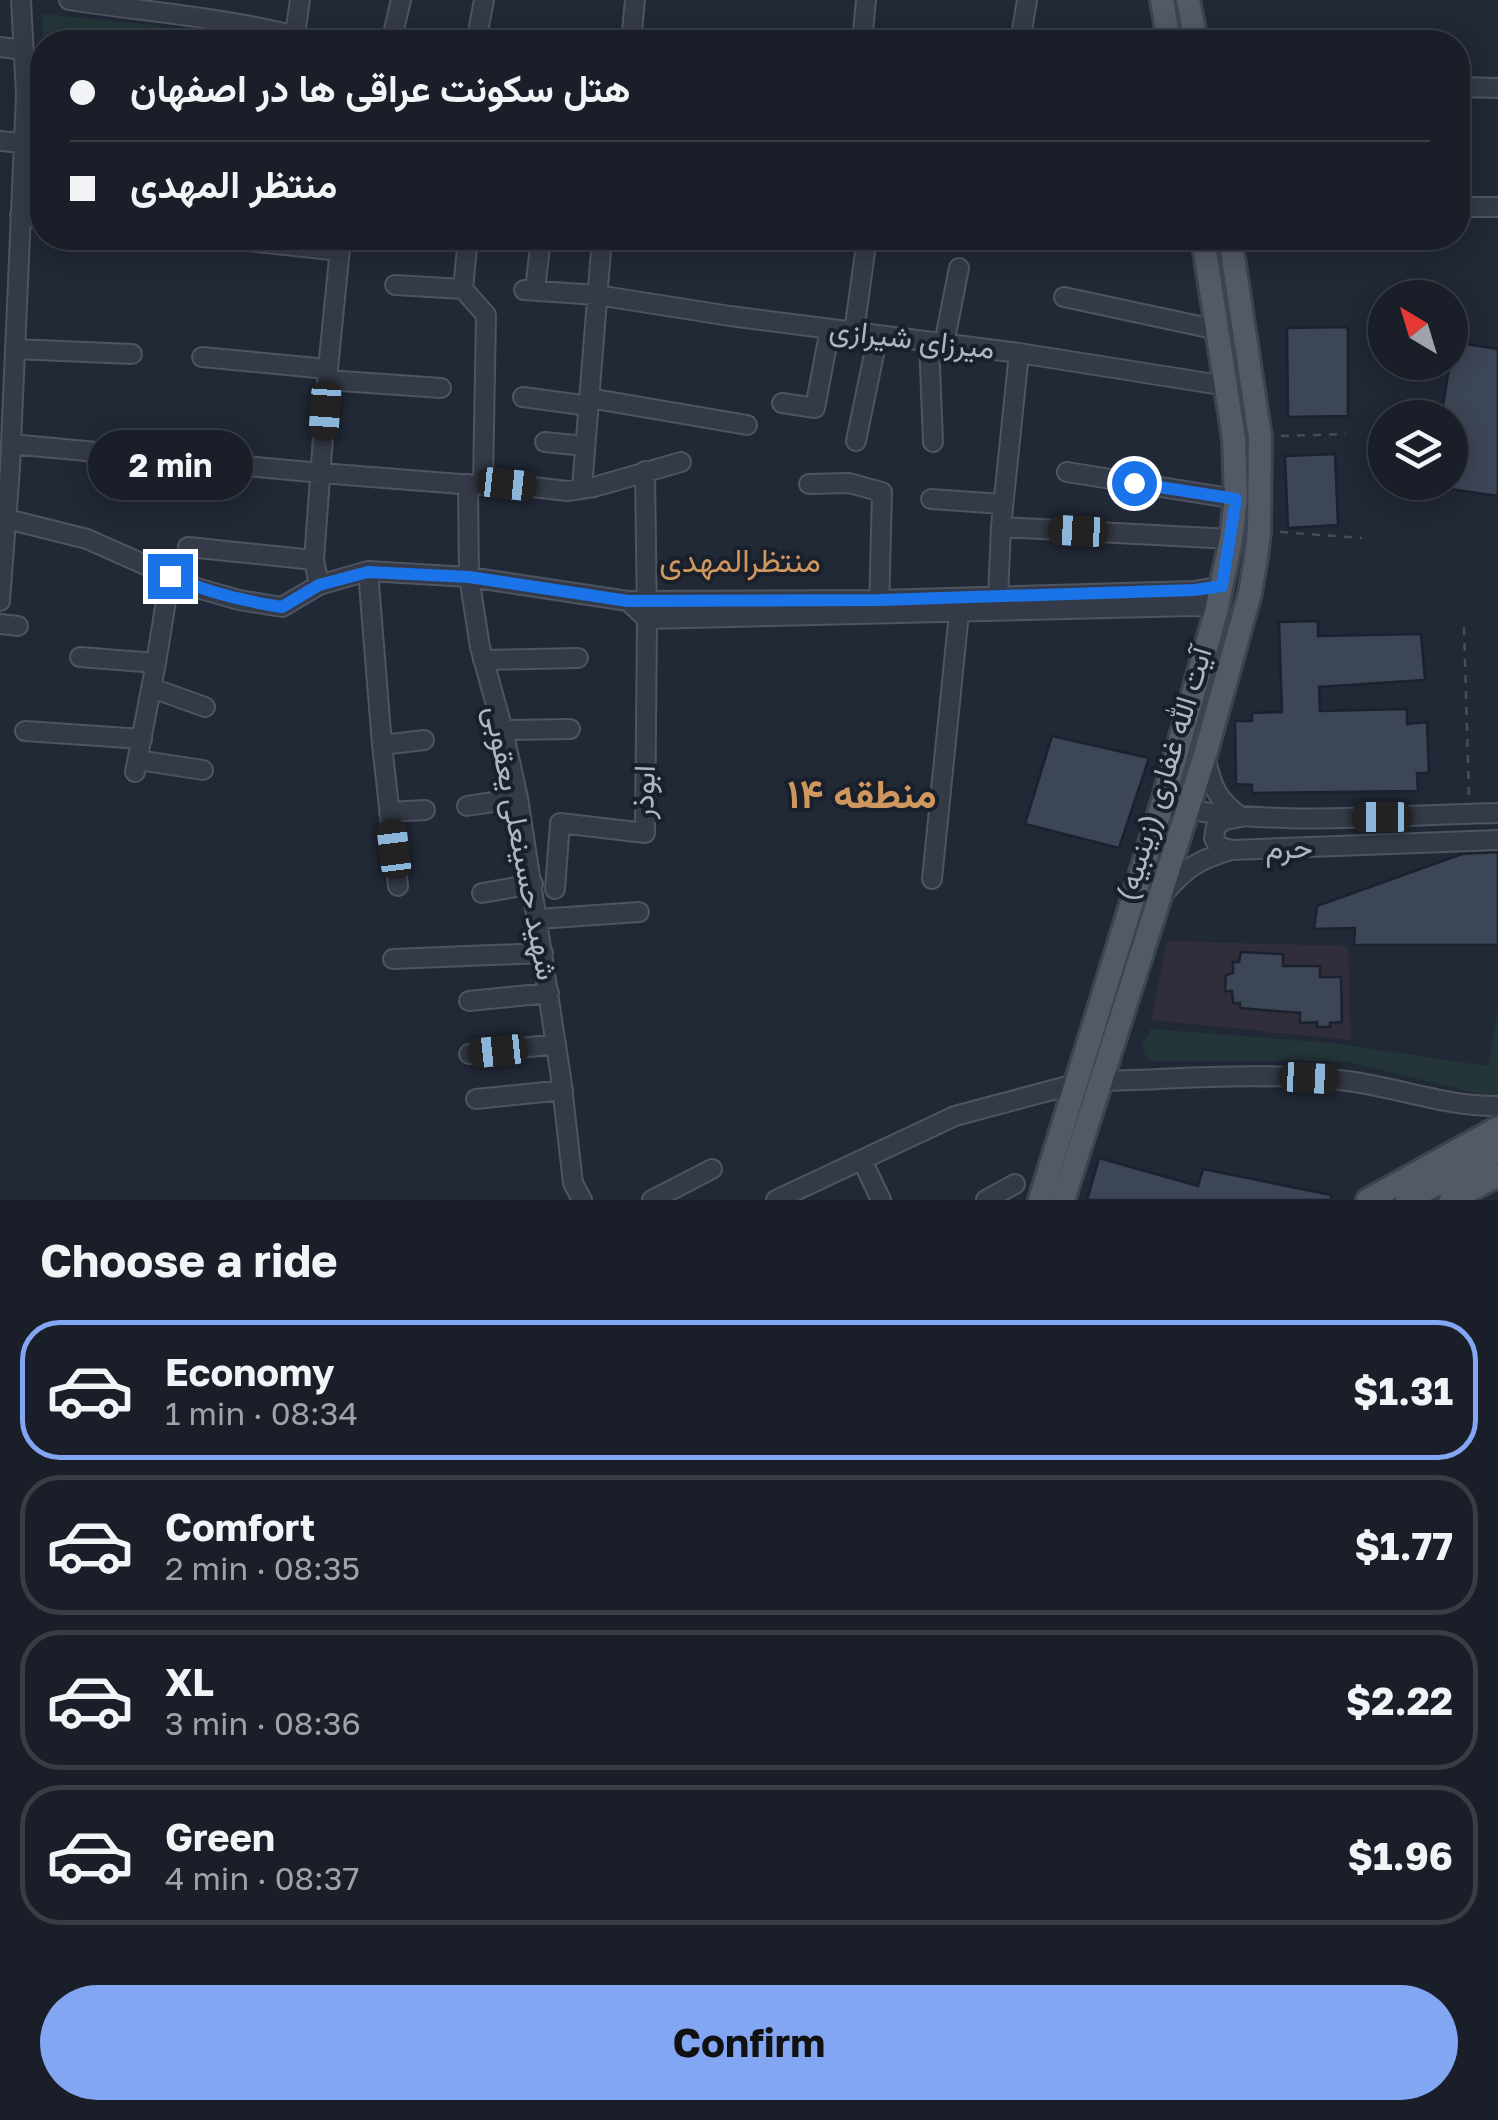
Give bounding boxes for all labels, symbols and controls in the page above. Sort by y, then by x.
text: هتل سکونت عراقی ها در اصفهان [130,65,630,110]
text: منتظر المهدی [130,161,337,206]
north arrow [1368,280,1468,380]
map controls [1368,280,1468,500]
street label: میرزای شیرازی [827,310,997,367]
car [308,380,342,442]
button: layers [1368,400,1468,500]
callout: 2 min [88,431,252,501]
text: 2 min [129,446,212,484]
route start [1112,461,1157,506]
car [476,466,538,502]
car [1047,514,1109,548]
district label: منتظرالمهدی [659,541,821,581]
route end [148,554,193,599]
street label: آیت الله غفاری (زینبیه) [1107,640,1220,905]
street label: شهید حسینعلی یعقوبی [477,702,566,983]
street label: ابوذر [624,764,663,821]
district label: منطقه ۱۴ [787,769,937,817]
car [1352,802,1412,832]
car [375,817,413,881]
street label: حرم [1265,829,1313,867]
car [467,1033,529,1069]
car [1278,1061,1340,1095]
text: Choose a ride [40,1233,338,1287]
icon: car [45,1345,135,1435]
text: Economy [165,1349,334,1394]
text: $1.31 [1353,1368,1453,1413]
text: 1 min · 08:34 [165,1394,358,1432]
icon: car [45,1500,135,1590]
text: Comfort [165,1504,315,1549]
text: $1.77 [1354,1523,1453,1568]
text: 2 min · 08:35 [165,1549,360,1587]
icon: car [45,1655,135,1745]
text: XL [165,1659,214,1704]
text: $2.22 [1346,1678,1453,1723]
text: 3 min · 08:36 [165,1704,361,1742]
icon: car [45,1810,135,1900]
text: Green [165,1814,275,1859]
text: $1.96 [1348,1833,1453,1878]
text: 4 min · 08:37 [165,1859,359,1897]
button: Confirm [40,1985,1458,2100]

